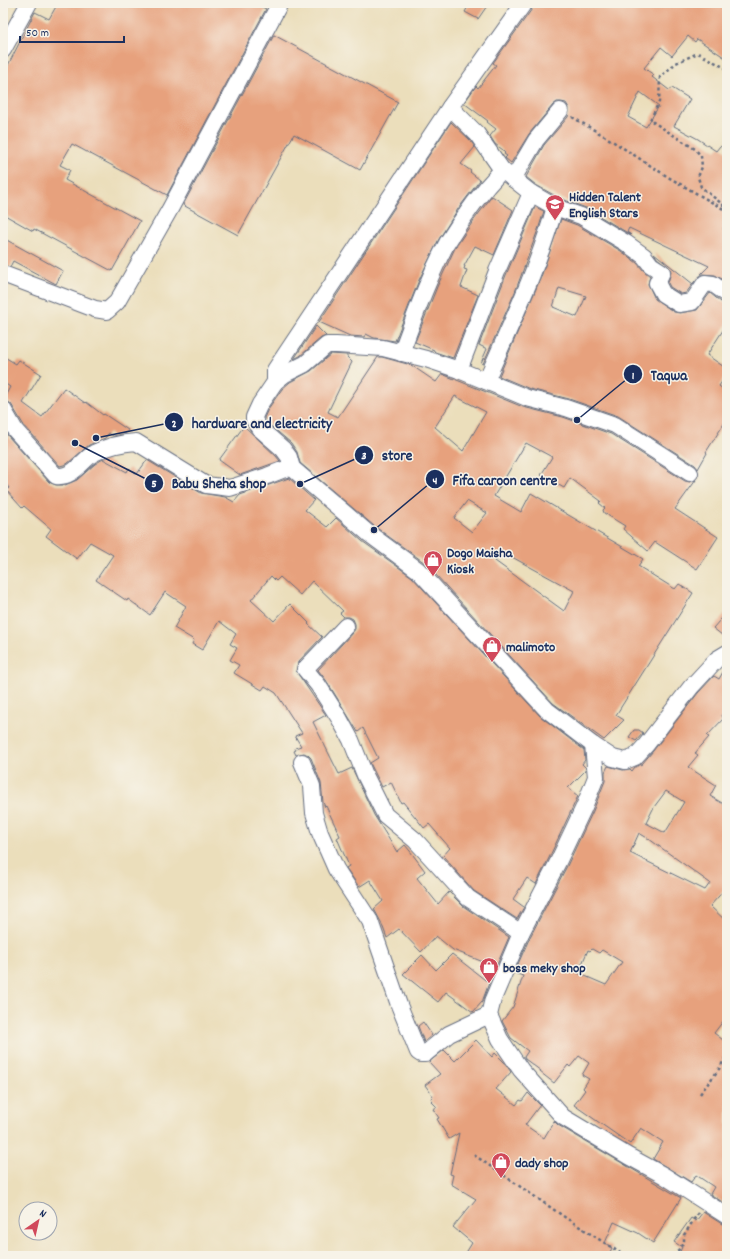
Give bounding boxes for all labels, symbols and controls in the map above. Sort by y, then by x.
scale bar [20,18,124,44]
text: 50 m [26,25,49,42]
place label: Hidden Talent English Stars [569,188,642,224]
school or university icon: Hidden Talent English Stars [544,193,566,221]
callout: Taqwa [623,361,696,388]
text: Taqwa [651,366,688,388]
text: 1 [632,368,635,385]
callout: hardware and electricity [164,409,340,436]
text: hardware and electricity [192,414,333,436]
text: 2 [171,416,177,433]
callout: store [354,441,421,468]
text: store [382,446,413,468]
text: 3 [361,448,367,465]
callout: Fifa caroon centre [425,466,566,493]
callout: Babu Sheha shop [144,470,275,497]
text: Fifa caroon centre [453,471,558,493]
text: 4 [433,473,438,490]
text: Babu Sheha shop [172,474,266,496]
text: 5 [151,476,157,493]
place label: Dogo Maisha Kiosk [447,544,514,580]
shop icon: Dogo Maisha Kiosk [422,549,444,577]
shop icon: malimoto [481,635,503,663]
place label: malimoto [506,638,555,658]
shop icon: boss meky shop [478,956,500,984]
place label: boss meky shop [503,959,586,979]
shop icon: dady shop [490,1151,512,1179]
place label: dady shop [515,1154,569,1174]
north arrow [18,1201,58,1241]
text: N [36,1206,50,1223]

